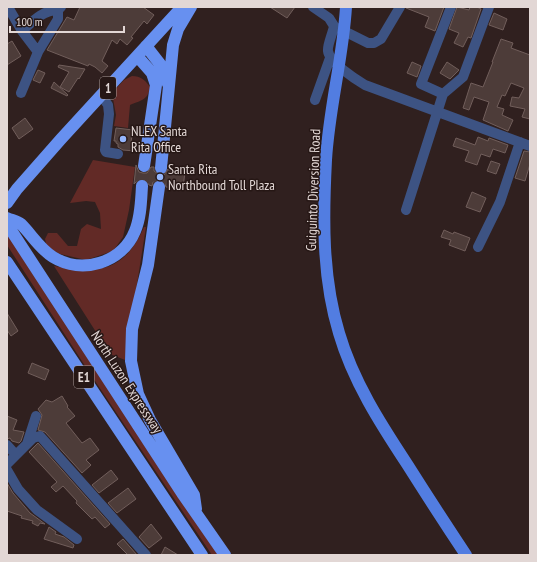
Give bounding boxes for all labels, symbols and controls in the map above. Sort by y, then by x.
scale bar [10,8,124,34]
text: 100 m [16,14,43,29]
road number: 1 [100,77,116,99]
place label: NLEX Santa Rita Office [131,122,187,156]
street label: Guiguinto Diversion Road [302,129,324,251]
marker: NLEX Santa Rita Office [118,134,128,144]
place label: Santa Rita Northbound Toll Plaza [168,160,275,194]
marker: Santa Rita Northbound Toll Plaza [155,172,165,182]
street label: North Luzon Expressway [87,327,167,437]
road number: E1 [74,366,94,388]

